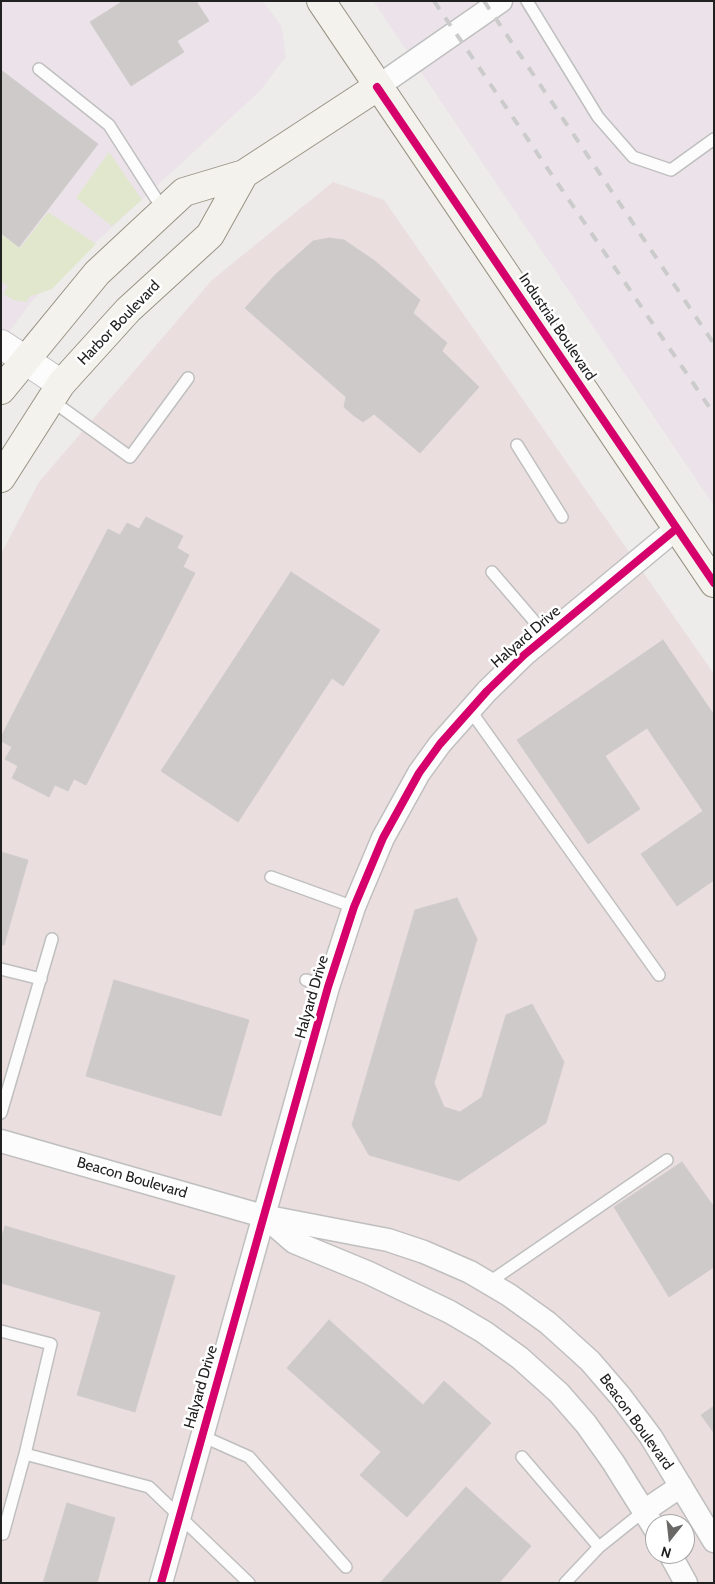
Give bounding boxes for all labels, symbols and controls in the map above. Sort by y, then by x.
street label: Industrial Boulevard [515,270,599,384]
street label: Harbor Boulevard [74,277,164,369]
street label: Halyard Drive [488,602,564,672]
street label: Halyard Drive [292,953,332,1041]
street label: Beacon Boulevard [75,1154,189,1202]
street label: Halyard Drive [181,1343,221,1431]
street label: Beacon Boulevard [595,1371,677,1473]
north arrow [645,1514,695,1564]
text: N [659,1542,673,1562]

